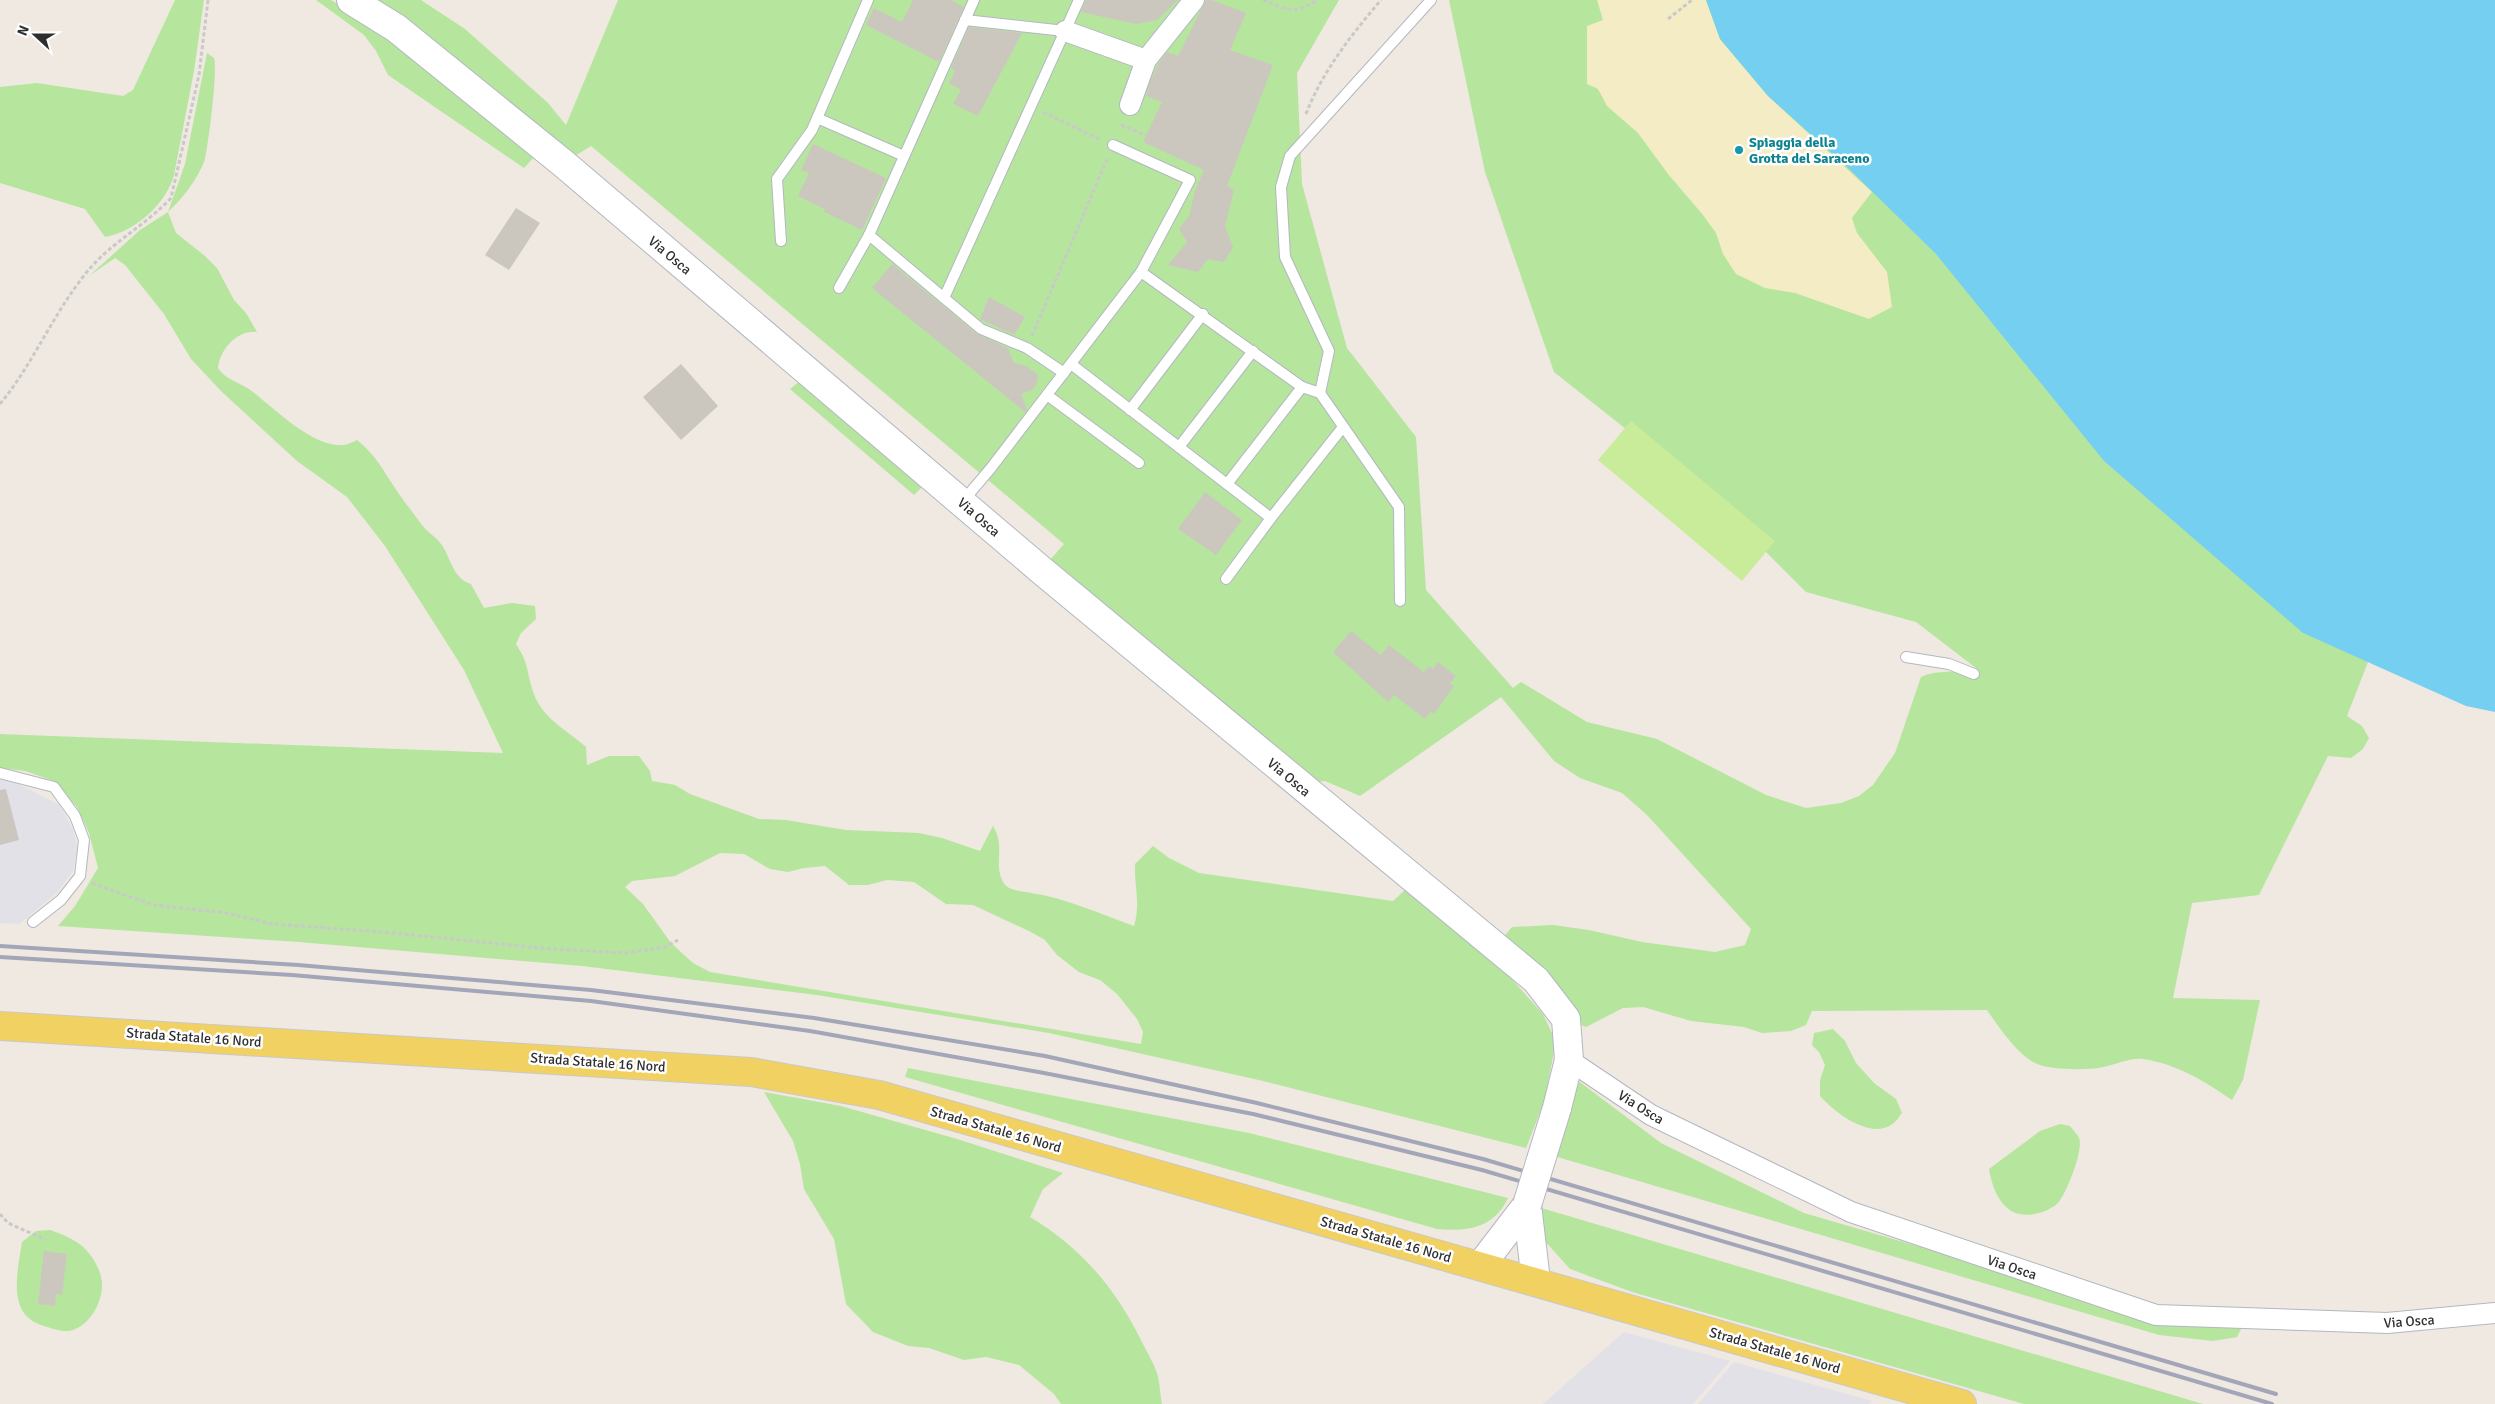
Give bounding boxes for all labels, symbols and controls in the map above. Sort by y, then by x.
north arrow [10,10,60,60]
text: N [14,23,33,38]
place label: Spiaggia della Grotta del Saraceno [1749,134,1869,167]
marker: Spiaggia della Grotta del Saraceno [1733,144,1745,156]
street label: Via Osca [645,232,695,278]
street label: Via Osca [954,494,1004,541]
street label: Via Osca [1264,754,1314,800]
street label: Strada Statale 16 Nord [126,1024,262,1051]
street label: Strada Statale 16 Nord [530,1049,666,1076]
street label: Via Osca [1615,1087,1667,1128]
street label: Strada Statale 16 Nord [928,1103,1063,1156]
street label: Strada Statale 16 Nord [1318,1213,1453,1266]
street label: Via Osca [1985,1252,2039,1283]
street label: Via Osca [2383,1311,2435,1332]
street label: Strada Statale 16 Nord [1707,1324,1842,1377]

